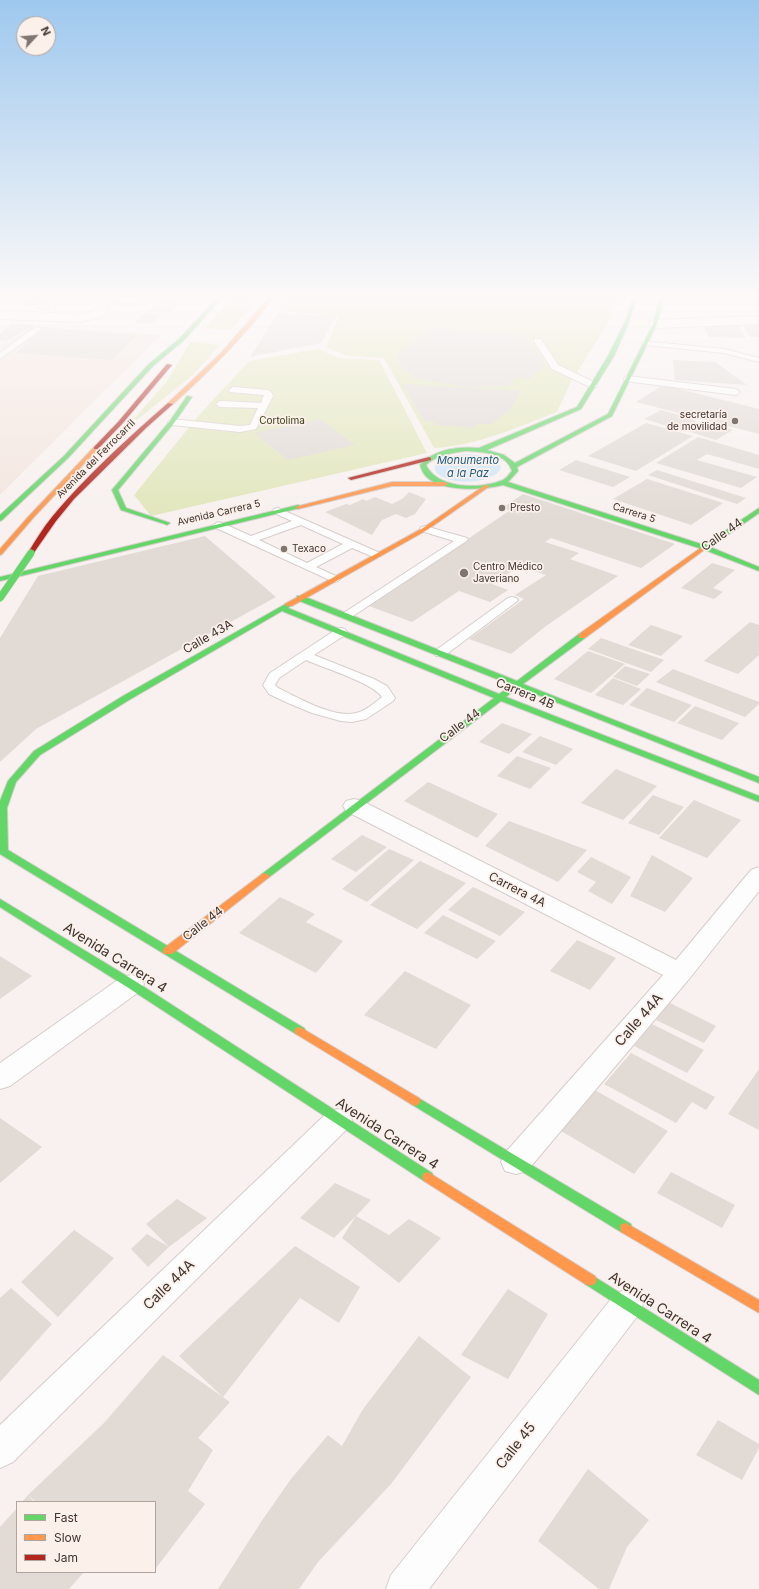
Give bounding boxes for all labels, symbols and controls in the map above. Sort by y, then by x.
north arrow [16,16,56,56]
text: N [38,24,54,38]
place label: secretaría de movilidad [667,409,727,432]
park label: Cortolima [259,415,305,427]
marker: secretaría de movilidad [730,416,740,426]
street label: Avenida del Ferrocarril [54,417,138,501]
water label: Monumento a la Paz [437,454,499,480]
street label: Avenida Carrera 5 [176,498,262,528]
street label: Carrera 5 [611,500,657,526]
place label: Presto [510,502,540,514]
marker: Presto [497,503,507,513]
street label: Calle 44 [699,516,745,554]
place label: Texaco [292,543,326,555]
marker: Texaco [279,544,289,554]
place label: Centro Médico Javeriano [473,561,543,584]
marker: Centro Médico Javeriano [458,567,470,579]
street label: Calle 43A [181,617,235,657]
street label: Carrera 4B [494,676,556,712]
street label: Calle 44 [437,706,483,746]
street label: Carrera 4A [486,869,548,911]
street label: Calle 44 [180,904,226,944]
street label: Avenida Carrera 4 [60,919,170,997]
street label: Calle 44A [611,990,667,1050]
street label: Avenida Carrera 4 [332,1094,442,1174]
street label: Calle 44A [140,1256,198,1314]
street label: Avenida Carrera 4 [605,1268,715,1348]
street label: Calle 45 [493,1419,539,1473]
legend [16,1501,156,1573]
text: Fast [54,1510,78,1525]
text: Slow [54,1530,81,1545]
text: Jam [54,1550,78,1565]

